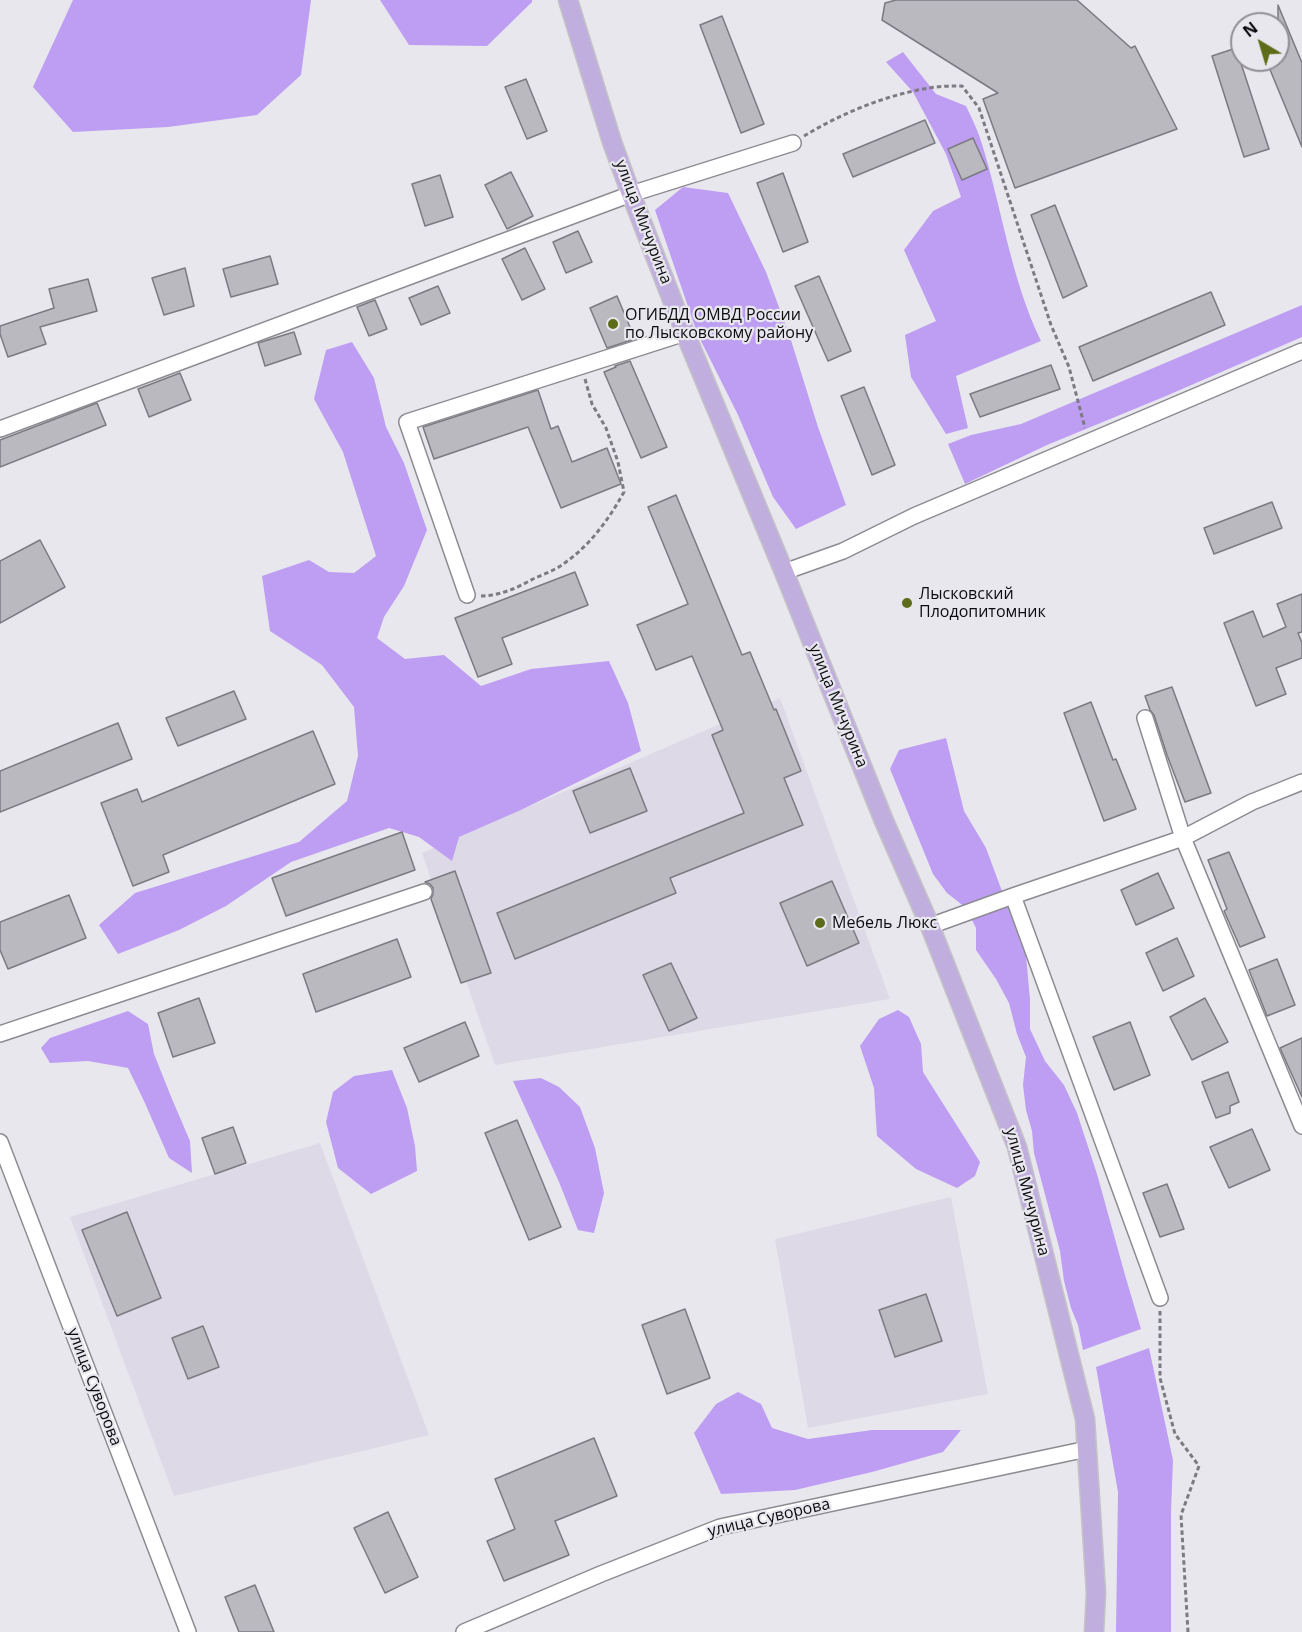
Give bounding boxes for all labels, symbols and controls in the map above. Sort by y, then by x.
north arrow [1230,12,1290,72]
text: N [1238,17,1262,42]
street label: улица Мичурина [610,157,676,287]
place label: ОГИБДД ОМВД России по Лысковскому району [625,305,813,343]
marker: ОГИБДД ОМВД России по Лысковскому району [606,317,620,331]
place label: Лысковский Плодопитомник [919,584,1046,622]
marker: Лысковский Плодопитомник [900,596,914,610]
street label: улица Мичурина [804,641,872,771]
place label: Мебель Люкс [832,913,937,933]
marker: Мебель Люкс [813,916,827,930]
street label: улица Мичурина [1001,1126,1053,1258]
street label: улица Суворова [63,1325,125,1449]
street label: улица Суворова [706,1495,832,1541]

